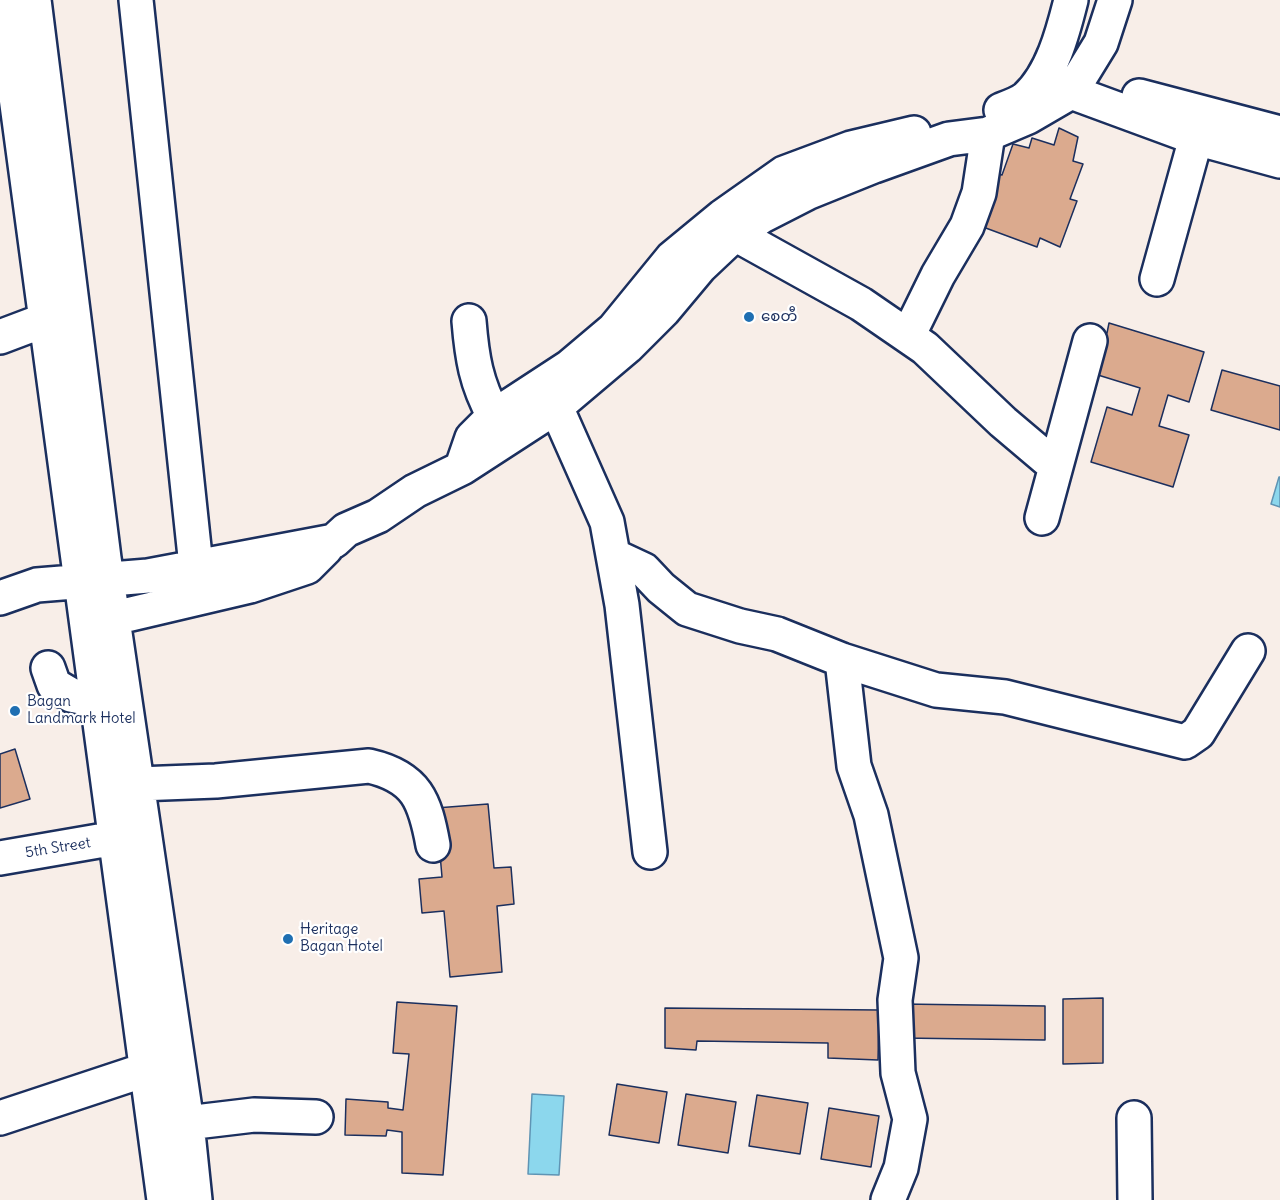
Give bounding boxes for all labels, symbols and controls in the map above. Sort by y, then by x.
place label: စေတီ [761,308,797,326]
marker: စေတီ [742,310,756,324]
place label: Bagan Landmark Hotel [27,693,136,728]
marker: Bagan Landmark Hotel [8,704,22,718]
street label: 5th Street [24,834,92,862]
place label: Heritage Bagan Hotel [300,921,383,956]
marker: Heritage Bagan Hotel [281,932,295,946]

